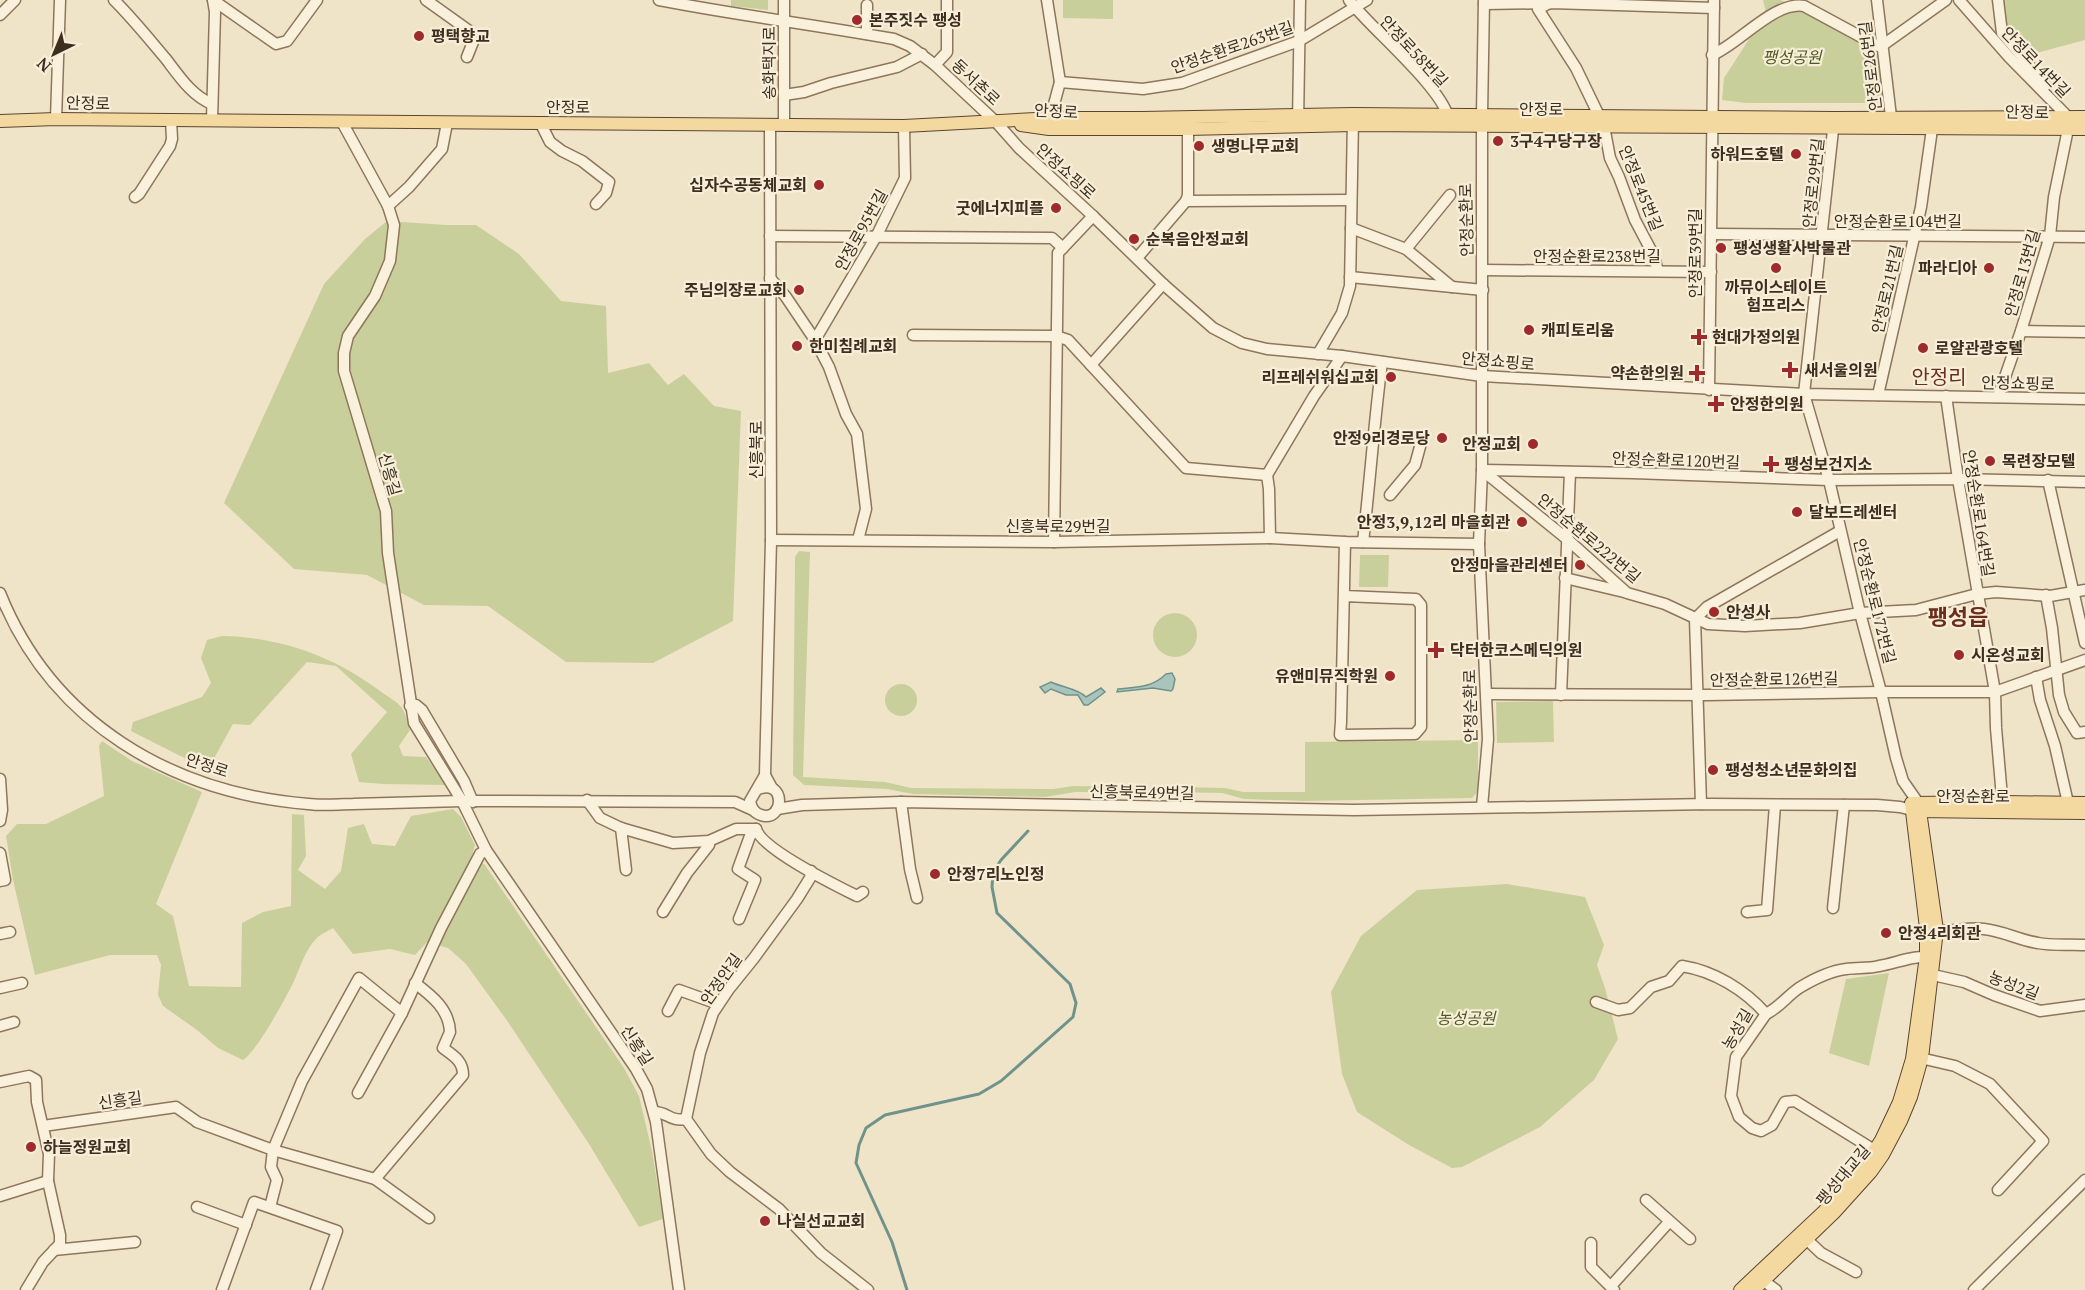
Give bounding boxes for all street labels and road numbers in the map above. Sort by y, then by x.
street label: 안정로58번길 [1375,10,1453,92]
street label: 안정순환로263번길 [1168,16,1296,78]
street label: 안정로26번길 [1854,20,1886,112]
street label: 안정로14번길 [1997,22,2075,102]
street label: 송화택지로 [758,26,780,100]
street label: 동서촌로 [947,54,1005,110]
street label: 안정로 [66,92,111,114]
street label: 안정로 [546,96,590,118]
street label: 안정로 [1519,98,1563,120]
street label: 안정로 [1033,99,1079,123]
street label: 안정로 [2005,101,2050,123]
street label: 안정로29번길 [1797,137,1829,229]
street label: 안정쇼핑로 [1031,138,1101,204]
street label: 안정로45번길 [1614,142,1668,234]
street label: 안정순환로 [1454,183,1478,257]
street label: 안정로95번길 [829,185,893,275]
street label: 안정로39번길 [1684,208,1706,298]
street label: 안정순환로104번길 [1834,210,1962,232]
street label: 안정로13번길 [1999,226,2045,320]
street label: 안정로21번길 [1866,242,1908,336]
street label: 안정순환로238번길 [1533,245,1661,267]
street label: 안정쇼핑로 [1460,347,1536,375]
street label: 안정쇼핑로 [1981,371,2055,395]
street label: 신흥북로 [745,420,767,479]
street label: 안정순환로120번길 [1611,447,1741,473]
street label: 안정순환로164번길 [1958,448,2000,578]
street label: 신흥길 [373,450,407,498]
street label: 안정순환로222번길 [1533,488,1645,588]
street label: 신흥북로29번길 [1005,515,1111,537]
street label: 안정순환로172번길 [1849,536,1901,666]
street label: 안정순환로126번길 [1710,667,1838,691]
street label: 안정순환로 [1458,669,1482,743]
street label: 안정로 [183,748,232,782]
street label: 신흥북로49번길 [1089,780,1195,804]
street label: 안정순환로 [1936,785,2010,807]
street label: 안정안길 [695,949,747,1009]
street label: 농성2길 [1985,965,2043,1005]
street label: 농성길 [1716,1004,1758,1054]
street label: 신흥길 [616,1020,658,1070]
street label: 신흥길 [97,1086,143,1114]
street label: 팽성대교길 [1811,1140,1875,1210]

